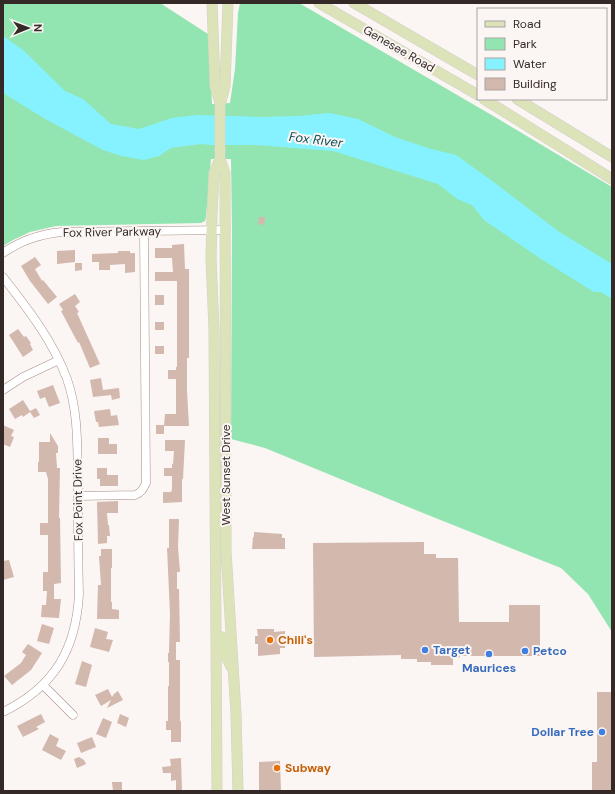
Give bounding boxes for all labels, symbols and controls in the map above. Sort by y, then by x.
north arrow [8,8,48,48]
legend [477,8,607,100]
text: Road [513,16,541,32]
street label: Genesee Road [360,22,438,76]
text: N [31,24,45,32]
text: Park [513,36,537,52]
text: Water [513,56,547,72]
text: Building [513,76,557,92]
water label: Fox River [288,128,345,151]
street label: Fox River Parkway [63,223,162,241]
street label: West Sunset Drive [218,424,234,526]
street label: Fox Point Drive [69,459,87,541]
place label: Chili's [278,632,313,648]
marker: Chili's [265,635,275,645]
place label: Target [433,642,470,658]
place label: Petco [533,643,567,659]
marker: Target [420,645,430,655]
marker: Petco [520,646,530,656]
marker: Maurices [484,649,494,659]
place label: Maurices [462,660,516,676]
place label: Dollar Tree [531,724,594,740]
marker: Dollar Tree [597,727,607,737]
place label: Subway [285,760,332,776]
marker: Subway [272,763,282,773]

